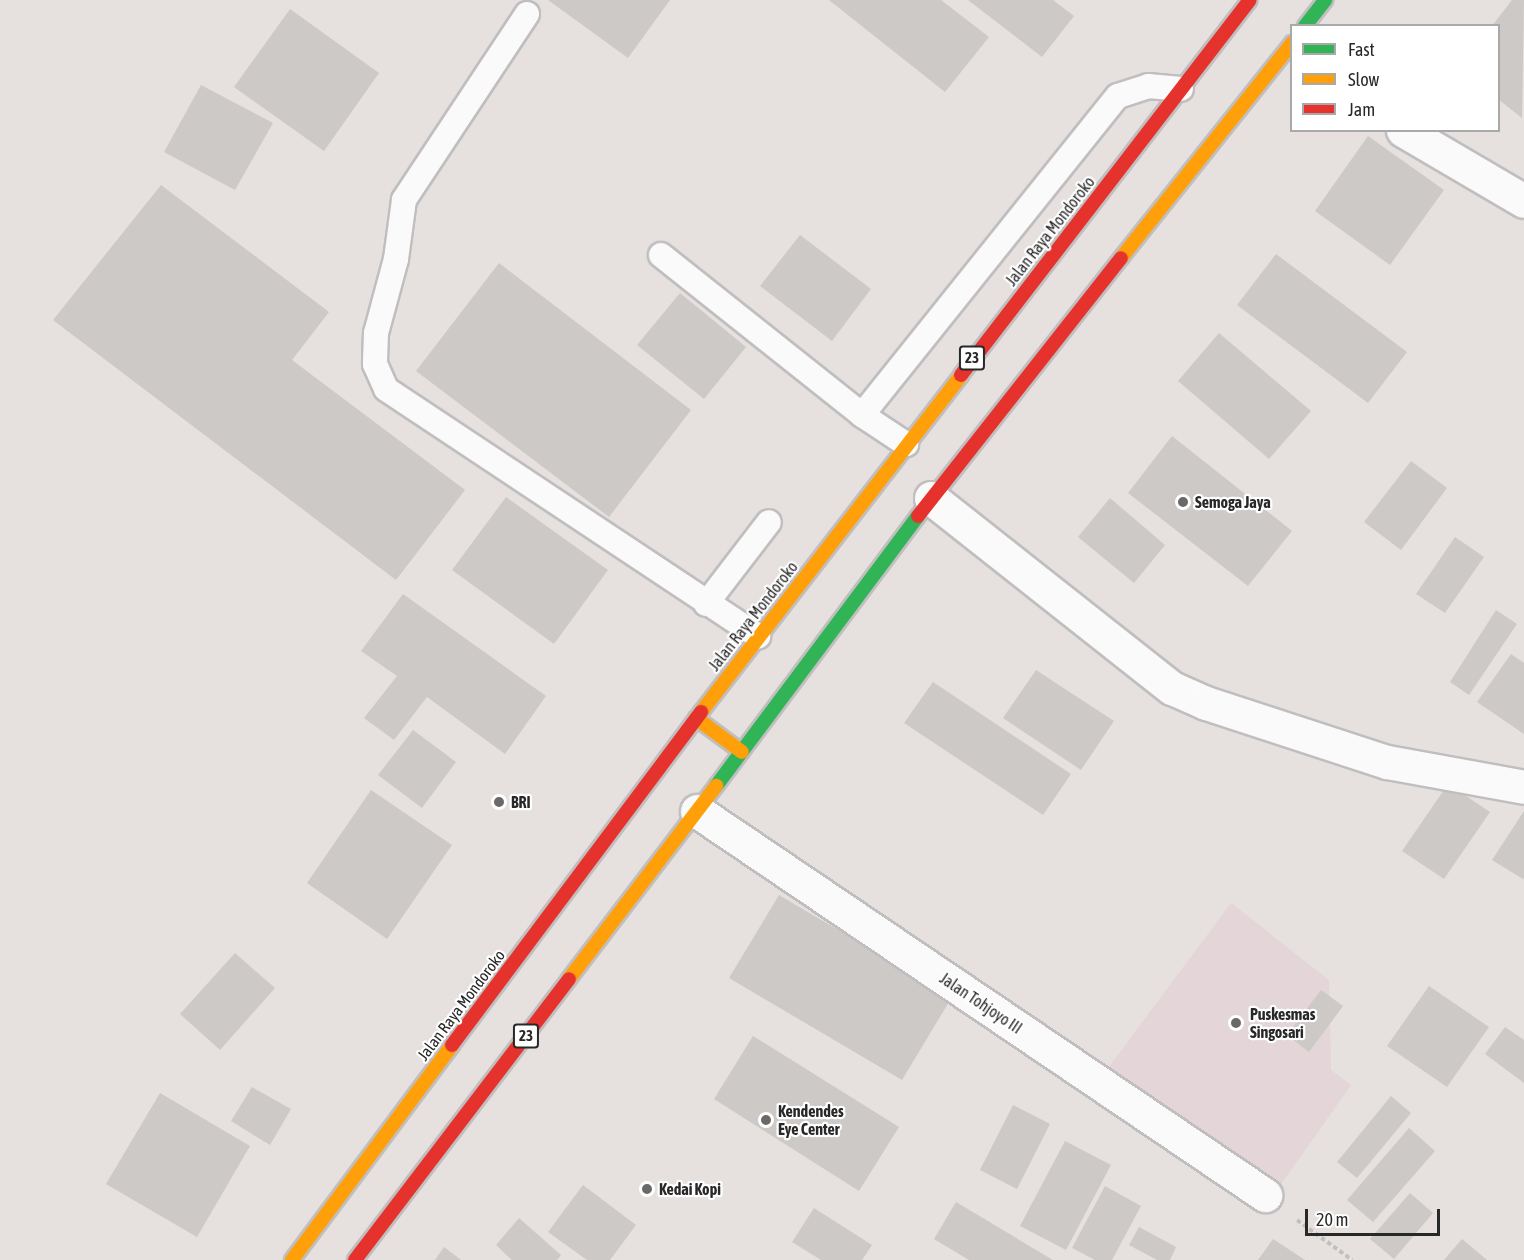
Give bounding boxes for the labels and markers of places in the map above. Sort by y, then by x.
place label: Semoga Jaya [1195,492,1271,512]
marker: Semoga Jaya [1176,495,1190,509]
place label: BRI [511,792,531,812]
marker: BRI [492,795,506,809]
place label: Puskesmas Singosari [1250,1004,1315,1042]
marker: Puskesmas Singosari [1227,1014,1245,1032]
place label: Kendendes Eye Center [778,1101,844,1139]
marker: Kendendes Eye Center [759,1113,773,1127]
place label: Kedai Kopi [659,1179,721,1199]
marker: Kedai Kopi [640,1182,654,1196]

